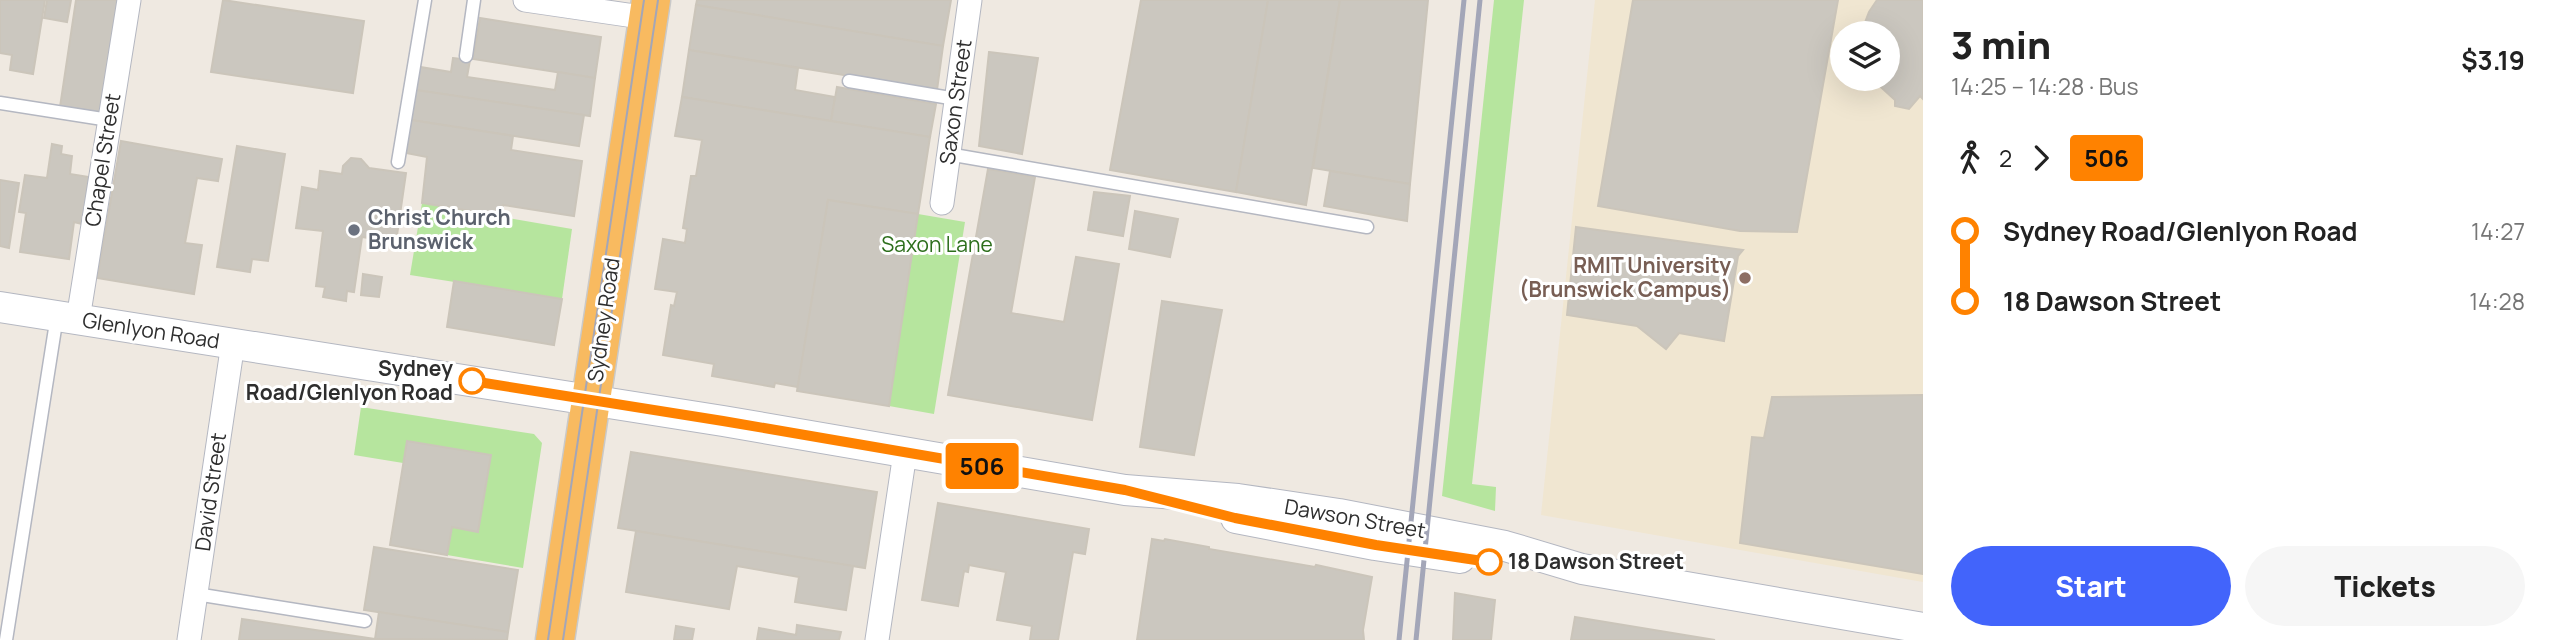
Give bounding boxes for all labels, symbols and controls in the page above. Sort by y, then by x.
text: 3 min [1951,18,2051,70]
map controls [1830,21,1900,91]
button: layers [1830,21,1900,91]
street label: Saxon Street [932,38,978,166]
text: $3.19 [2461,42,2525,78]
text: 14:25 – 14:28 · Bus [1951,70,2139,102]
street label: Chapel Street [78,91,126,229]
icon: walk [1951,139,1989,177]
icon: forward [2022,139,2060,177]
text: 506 [2084,141,2129,174]
text: 2 [1999,142,2012,174]
place label: Christ Church Brunswick [368,203,511,255]
text: Sydney Road/Glenlyon Road [2003,213,2358,249]
text: 14:27 [2471,215,2525,247]
marker: Christ Church Brunswick [346,222,362,238]
park label: Saxon Lane [881,230,993,258]
place label: RMIT University (Brunswick Campus) [1519,251,1731,303]
street label: Sydney Road [580,256,626,384]
marker: RMIT University (Brunswick Campus) [1737,270,1753,286]
text: 18 Dawson Street [2003,283,2221,319]
text: 14:28 [2469,285,2525,317]
street label: Glenlyon Road [81,305,222,355]
place label: Sydney Road/Glenlyon Road [246,354,453,406]
marker: Sydney Road/Glenlyon Road [459,368,485,394]
street label: David Street [188,431,232,553]
line badge: 506 [942,443,1022,489]
text: 506 [960,449,1004,482]
street label: Dawson Street [1282,492,1428,544]
button: Start [1951,546,2231,626]
button: Tickets [2245,546,2525,626]
place label: 18 Dawson Street [1508,547,1684,575]
marker: 18 Dawson Street [1476,549,1502,575]

